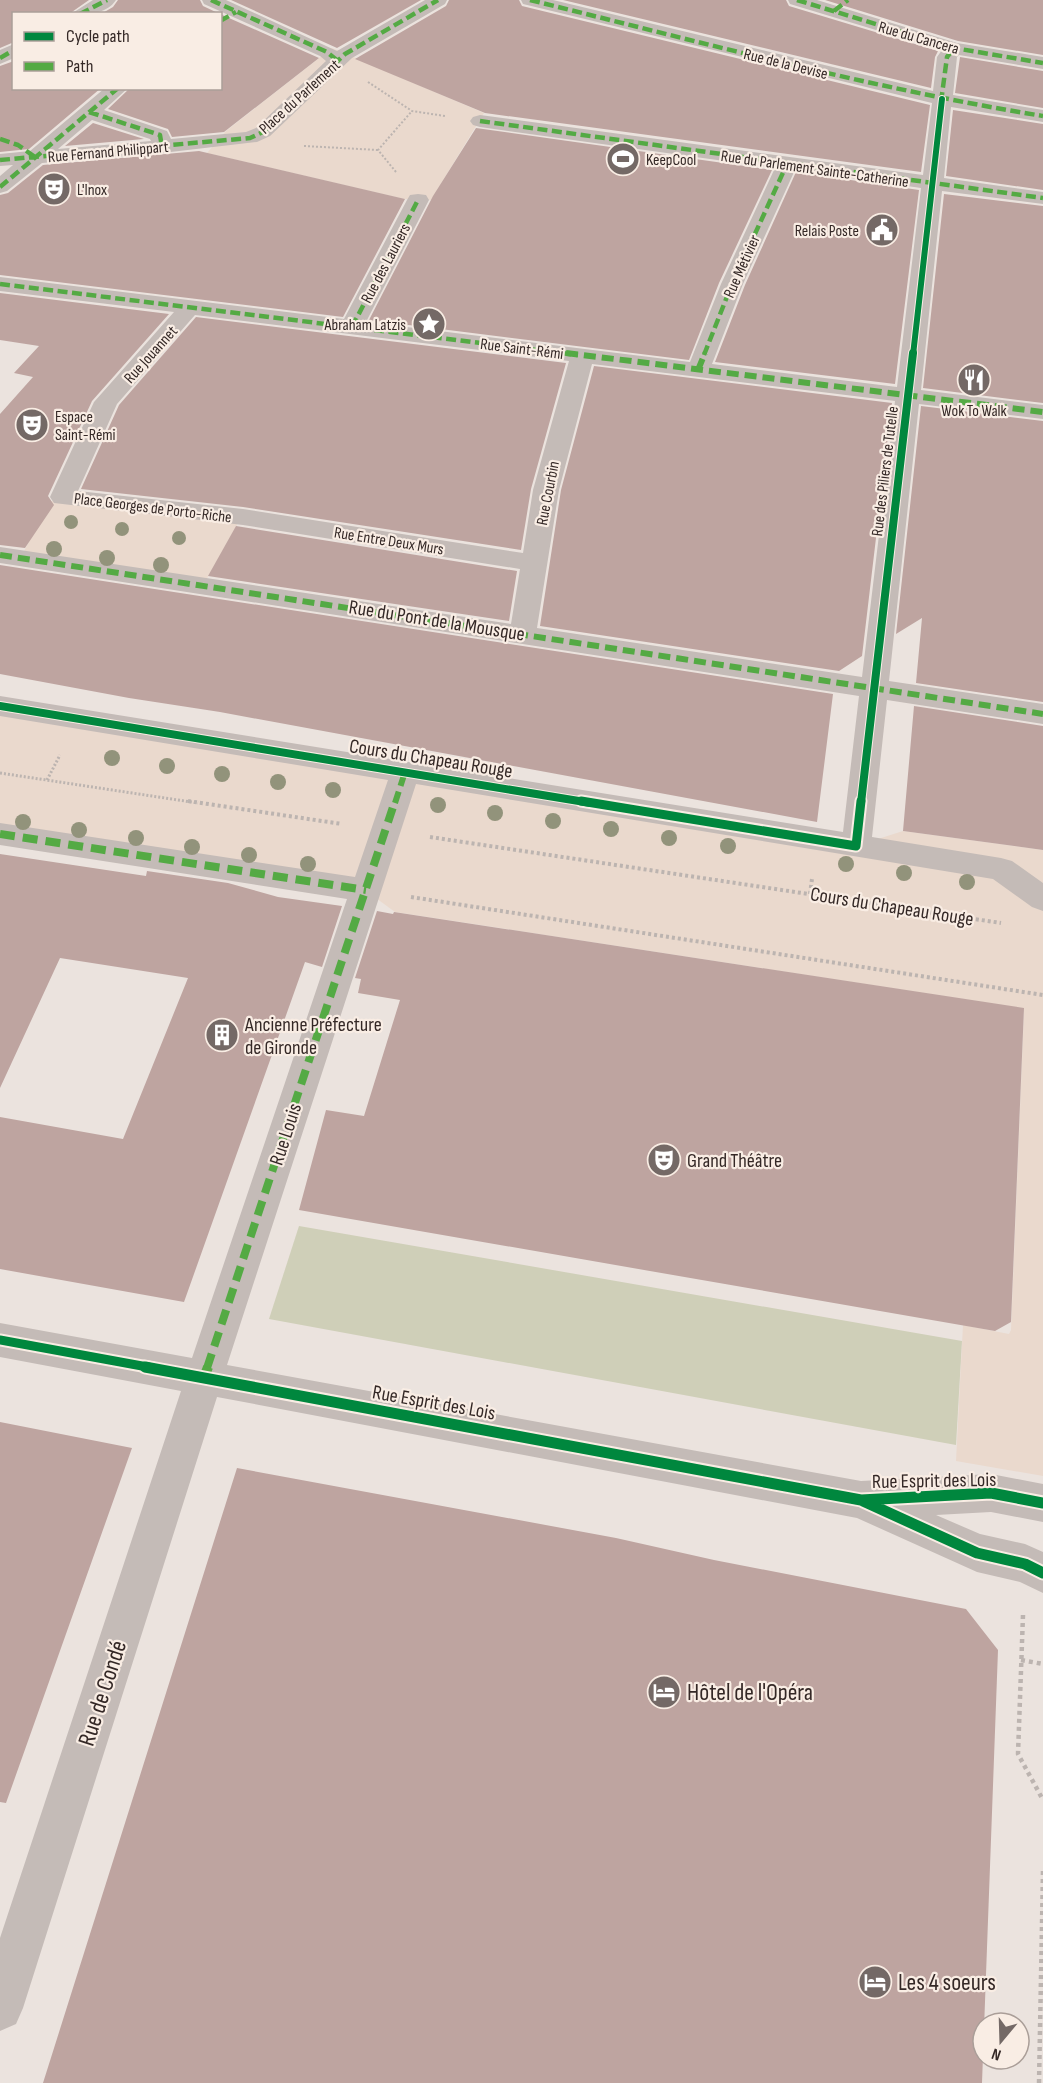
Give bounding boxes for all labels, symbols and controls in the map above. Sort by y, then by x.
legend [12,12,222,90]
street label: Rue du Cancera [876,18,961,59]
text: Cycle path [66,26,130,47]
street label: Rue de la Devise [742,45,830,84]
text: Path [66,56,94,77]
street label: Place du Parlement [256,56,344,138]
street label: Rue Fernand Philippart [47,138,169,167]
sports icon: KeepCool [605,141,641,177]
street label: Rue du Parlement Sainte-Catherine [720,147,910,192]
place label: KeepCool [646,151,696,170]
theatre icon: L'Inox [36,171,72,207]
place label: L'Inox [77,181,107,200]
public building icon: Relais Poste [864,212,900,248]
street label: Rue des Lauriers [357,220,415,307]
place label: Relais Poste [795,222,859,241]
street label: Rue Métivier [720,232,765,301]
place icon: Abraham Latzis [411,306,447,342]
place label: Abraham Latzis [323,316,406,335]
street label: Rue Jouannet [120,322,182,388]
street label: Rue Saint-Rémi [479,335,564,364]
restaurant icon: Wok To Walk [956,362,992,398]
place label: Wok To Walk [941,402,1007,421]
street label: Rue des Piliers de Tutelle [868,405,903,537]
theatre icon: Espace Saint-Rémi [14,407,50,443]
place label: Espace Saint-Rémi [55,408,116,445]
street label: Rue Courbin [533,460,564,527]
street label: Place Georges de Porto-Riche [73,489,233,528]
street label: Rue Entre Deux Murs [333,523,445,560]
street label: Rue du Pont de la Mousque [347,595,527,647]
street label: Cours du Chapeau Rouge [347,734,514,784]
street label: Cours du Chapeau Rouge [808,882,975,932]
place label: Ancienne Préfecture de Gironde [244,1013,382,1060]
building icon: Ancienne Préfecture de Gironde [204,1017,240,1053]
street label: Rue Louis [265,1100,307,1168]
theatre icon: Grand Théâtre [646,1142,682,1178]
place label: Grand Théâtre [687,1149,782,1173]
street label: Rue Esprit des Lois [370,1380,497,1426]
street label: Rue Esprit des Lois [872,1468,996,1494]
street label: Rue de Condé [72,1637,133,1750]
hotel icon: Hôtel de l'Opéra [646,1674,682,1710]
place label: Hôtel de l'Opéra [687,1678,813,1707]
hotel icon: Les 4 soeurs [857,1964,893,2000]
place label: Les 4 soeurs [898,1968,996,1997]
north arrow [971,2011,1031,2071]
text: N [989,2043,1004,2064]

